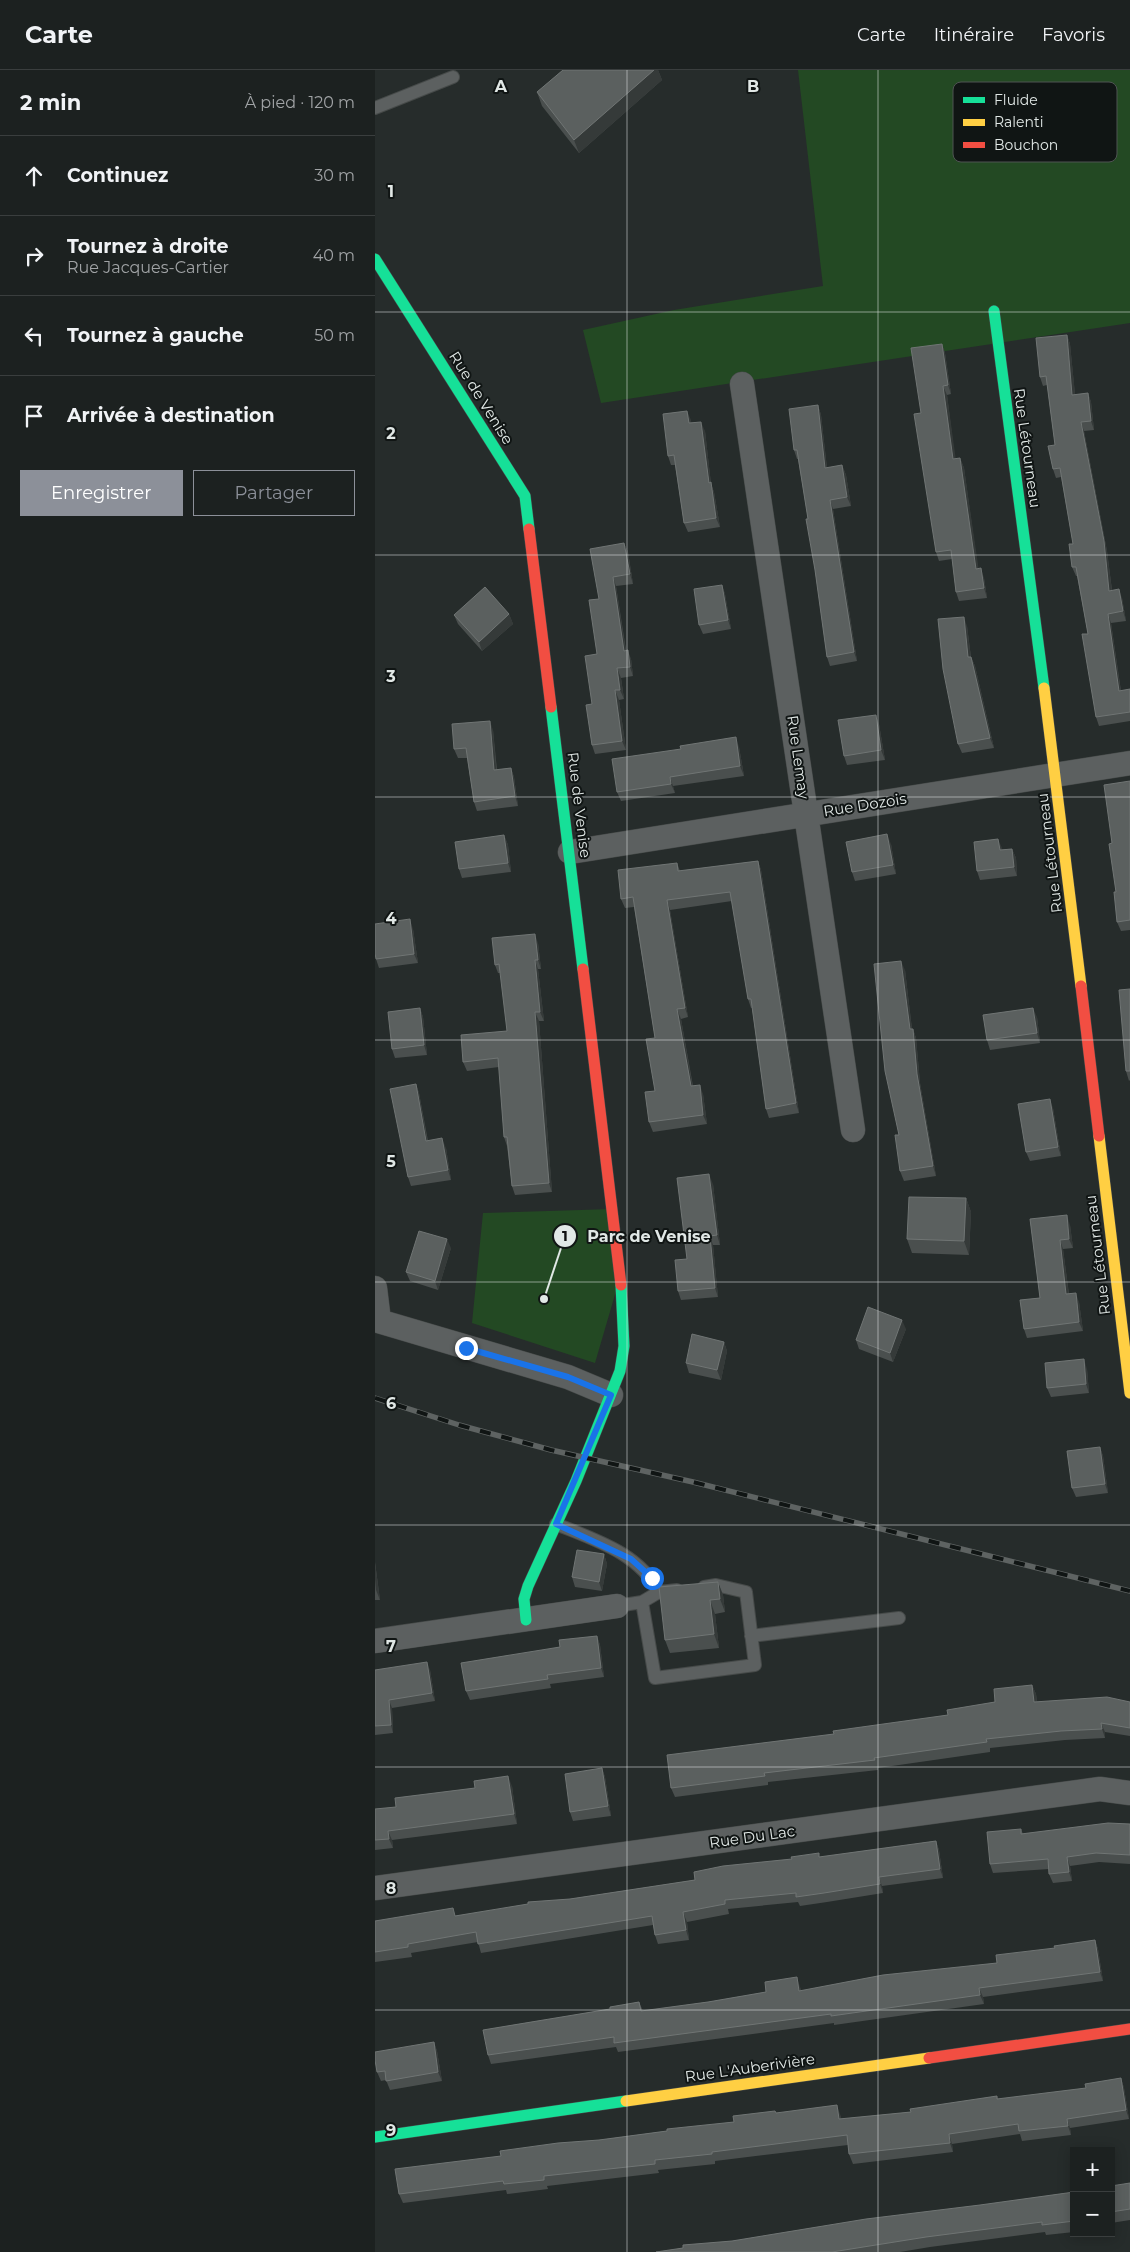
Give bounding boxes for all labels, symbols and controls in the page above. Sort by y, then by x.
text: Carte [25,20,93,49]
text: Carte [857,24,906,46]
text: Itinéraire [934,24,1014,46]
text: Favoris [1042,24,1105,46]
text: A [494,77,508,96]
text: B [747,77,759,96]
legend [953,82,1117,162]
text: 2 min [20,90,81,115]
text: Fluide [994,91,1038,109]
text: À pied · 120 m [245,93,355,112]
text: Ralenti [994,113,1043,131]
text: Bouchon [994,136,1058,154]
icon: ahead [20,162,48,190]
text: Continuez [67,164,168,187]
text: 30 m [314,166,355,185]
text: 1 [388,182,394,201]
text: Tournez à droite [67,235,228,258]
icon: right [20,242,48,270]
text: 40 m [313,246,355,265]
text: Rue Jacques-Cartier [67,258,229,277]
icon: left [20,322,48,350]
text: Tournez à gauche [67,324,244,347]
text: 50 m [314,326,355,345]
street label: Rue de Venise [445,348,518,448]
street label: Rue Létourneau [1010,387,1045,509]
icon: arrive [20,402,48,430]
text: Arrivée à destination [67,404,275,427]
text: 2 [386,424,396,443]
button: Enregistrer [20,470,183,516]
button: Partager [193,470,355,516]
text: 3 [385,667,396,686]
street label: Rue Lemay [783,714,814,801]
street label: Rue de Venise [564,751,595,859]
street label: Rue Dozois [822,789,908,820]
street label: Rue Létourneau [1033,792,1066,914]
text: 4 [385,909,397,928]
text: 5 [386,1152,396,1171]
street label: Rue Létourneau [1081,1194,1114,1316]
callout: Parc de Venise [553,1221,721,1252]
text: 1 [562,1226,568,1245]
text: Parc de Venise [587,1227,711,1246]
route end [455,1337,478,1360]
text: 6 [386,1394,396,1413]
route start [641,1567,664,1590]
text: 7 [386,1637,396,1656]
street label: Rue Du Lac [708,1821,796,1852]
text: 8 [386,1879,396,1898]
street label: Rue L'Auberivière [684,2049,816,2086]
text: 9 [386,2121,396,2140]
map controls [1070,2147,1115,2237]
button: + [1070,2147,1115,2192]
button: − [1070,2192,1115,2237]

